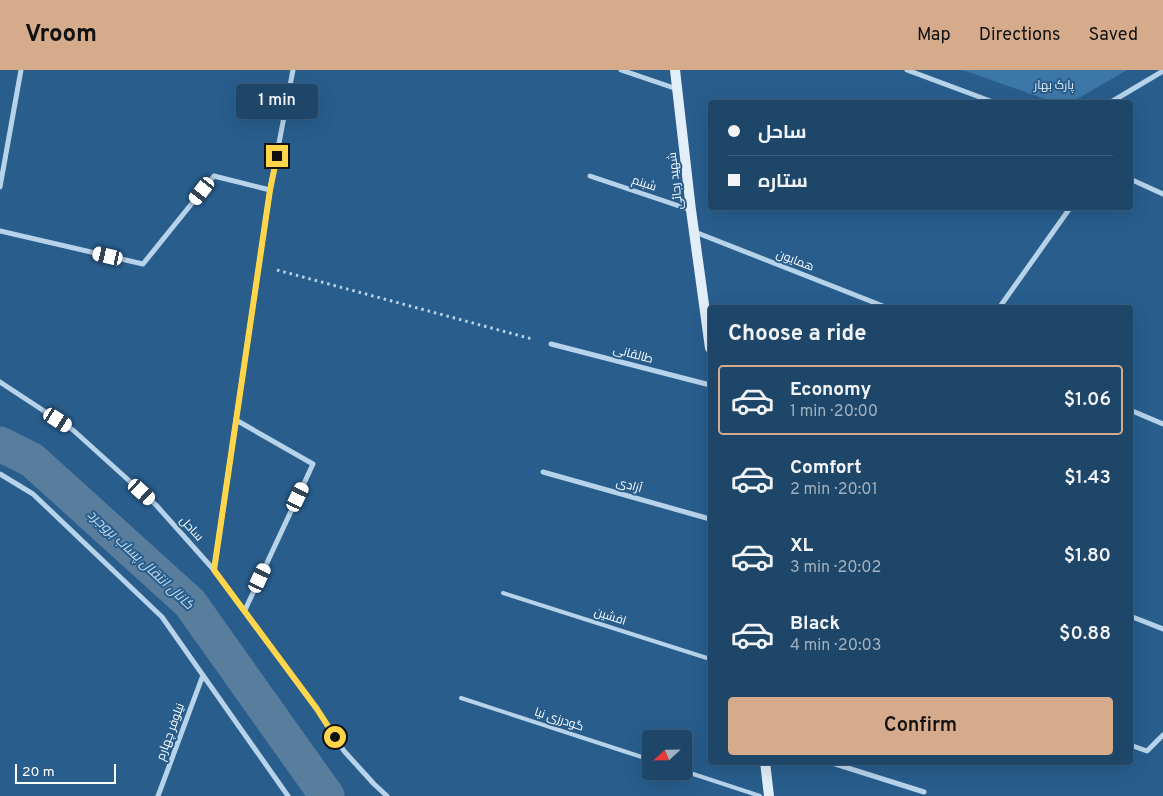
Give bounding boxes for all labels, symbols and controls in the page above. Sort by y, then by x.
text: Vroom [25,20,97,50]
text: Map [917,24,951,47]
text: Directions [979,24,1061,47]
text: Saved [1089,24,1138,47]
park label: پارک بهار [1033,78,1075,94]
callout: 1 min [236,83,318,118]
text: 1 min [258,91,296,111]
text: ساحل [758,121,807,145]
route end [266,145,288,167]
street label: شهید رجائی [665,151,687,211]
text: ستاره [758,170,808,194]
street label: شبنم [630,173,658,195]
car [186,175,217,207]
car [91,245,124,267]
street label: همایون [774,246,816,276]
text: Choose a ride [728,321,866,348]
street label: طالقانی [611,342,655,368]
icon: car [730,378,775,423]
text: Economy [790,378,871,402]
text: $1.06 [1064,388,1111,412]
text: 1 min · 20:00 [790,402,878,422]
car [41,406,74,434]
icon: car [730,456,775,501]
text: Comfort [790,456,862,480]
text: $1.43 [1064,466,1111,490]
street label: آزادی [614,475,645,498]
car [125,476,158,508]
car [284,480,311,514]
text: 2 min · 20:01 [790,480,878,500]
water label: کانال انتقال پساب بروجرد [83,506,197,614]
street label: ساحل [176,513,207,545]
icon: car [730,534,775,579]
text: XL [790,534,813,558]
text: $1.80 [1064,544,1111,568]
text: 3 min · 20:02 [790,558,881,578]
car [246,561,273,595]
street label: افشین [592,604,628,630]
icon: car [730,612,775,657]
text: Black [790,612,840,636]
text: $0.88 [1059,622,1111,646]
text: 4 min · 20:03 [790,636,881,656]
button: Confirm [728,697,1113,755]
street label: نیلوفر چهارم [153,701,189,763]
street label: گودرزی نیا [532,705,586,735]
route start [324,726,346,748]
north arrow [642,730,692,780]
map controls [642,730,692,780]
scale bar [15,761,116,784]
text: 20 m [22,764,55,781]

